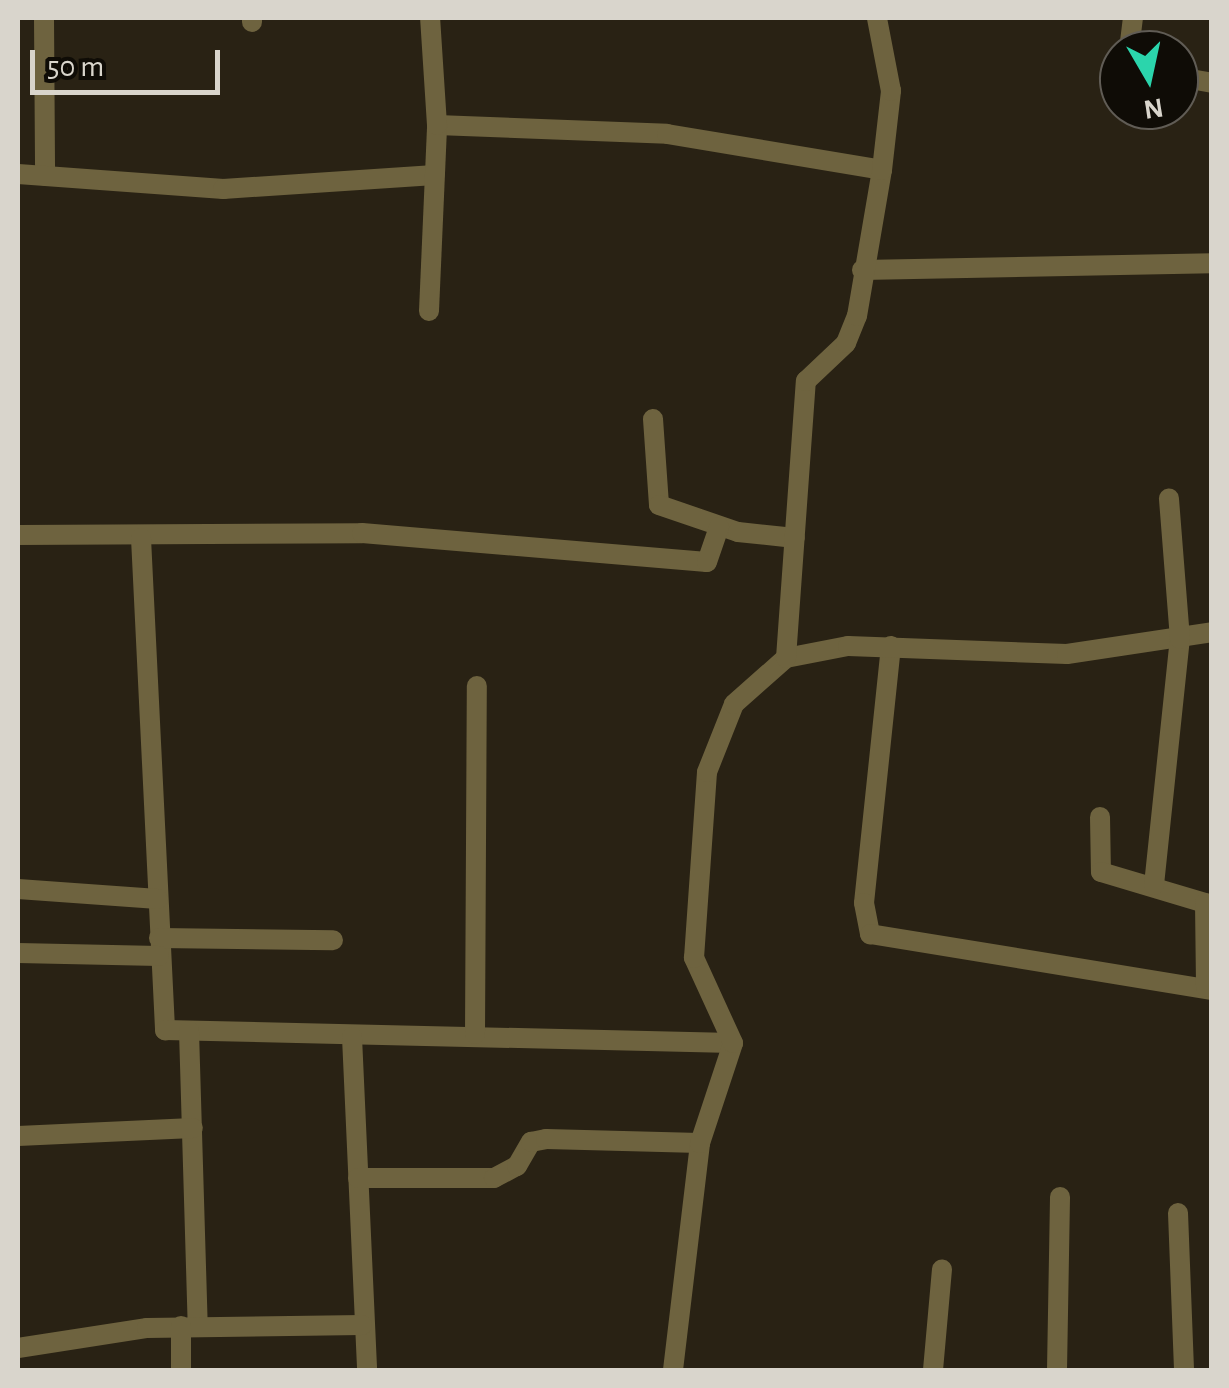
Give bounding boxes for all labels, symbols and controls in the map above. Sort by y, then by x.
scale bar [35,30,225,92]
north arrow [1099,30,1199,130]
text: 50 m [47,52,104,82]
text: N [1142,92,1165,123]

